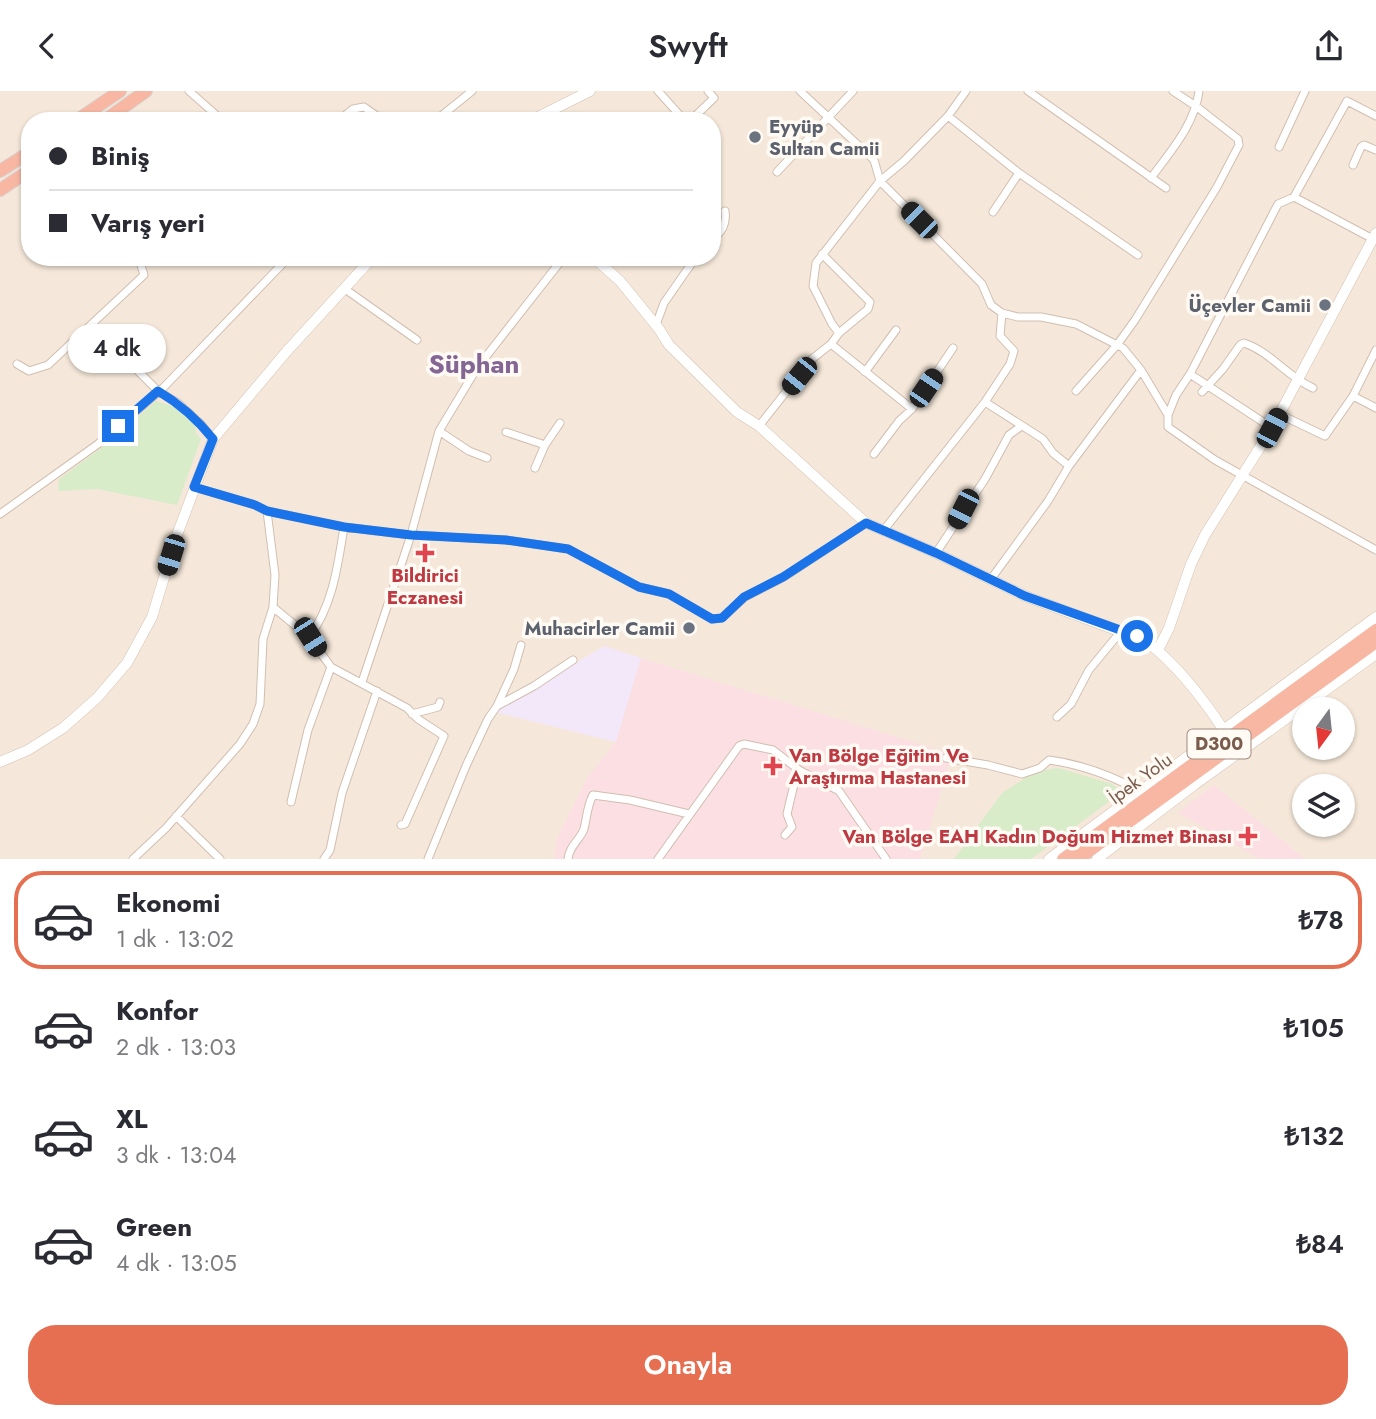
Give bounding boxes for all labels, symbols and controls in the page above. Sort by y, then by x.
text: Swyft [648,23,728,69]
icon: back [28,27,66,65]
icon: share [1310,27,1348,65]
place label: Eyyüp Sultan Camii [769,113,879,162]
marker: Eyyüp Sultan Camii [747,129,763,145]
text: Biniş [91,137,149,175]
car [897,198,942,242]
text: Varış yeri [91,204,205,242]
place label: Üçevler Camii [1189,292,1311,319]
marker: Üçevler Camii [1317,297,1333,313]
callout: 4 dk [69,324,167,373]
text: 4 dk [93,331,141,365]
district label: Süphan [428,345,520,383]
car [778,353,821,399]
car [906,365,947,411]
car [1253,405,1292,451]
route end [102,410,134,442]
car [945,486,982,532]
car [155,532,188,578]
marker: Bildirici Eczanesi [417,545,433,561]
place label: Bildirici Eczanesi [387,562,463,611]
car [290,614,331,660]
place label: Muhacirler Camii [525,615,675,642]
marker: Muhacirler Camii [681,620,697,636]
route start [1121,620,1153,652]
north arrow [1292,697,1354,759]
map controls [1292,697,1355,837]
road number: D300 [1188,729,1250,759]
place label: Van Bölge Eğitim Ve Araştırma Hastanesi [788,742,969,791]
street label: İpek Yolu [1103,746,1178,811]
marker: Van Bölge Eğitim Ve Araştırma Hastanesi [763,756,783,776]
button: layers [1292,774,1355,837]
place label: Van Bölge EAH Kadın Doğum Hizmet Binası [842,823,1232,850]
marker: Van Bölge EAH Kadın Doğum Hizmet Binası [1238,826,1258,846]
text: Ekonomi [116,884,220,922]
icon: car [32,889,95,952]
text: ₺78 [1298,901,1344,939]
text: 1 dk · 13:02 [116,922,234,956]
text: Konfor [116,992,199,1030]
icon: car [32,997,95,1060]
text: ₺105 [1284,1009,1344,1047]
text: 2 dk · 13:03 [116,1030,236,1064]
text: XL [116,1100,148,1138]
icon: car [32,1105,95,1168]
text: ₺132 [1284,1117,1344,1155]
text: 3 dk · 13:04 [116,1138,236,1172]
text: Green [116,1208,192,1246]
icon: car [32,1213,95,1276]
text: ₺84 [1296,1225,1344,1263]
text: 4 dk · 13:05 [116,1246,237,1280]
button: Onayla [28,1325,1348,1405]

